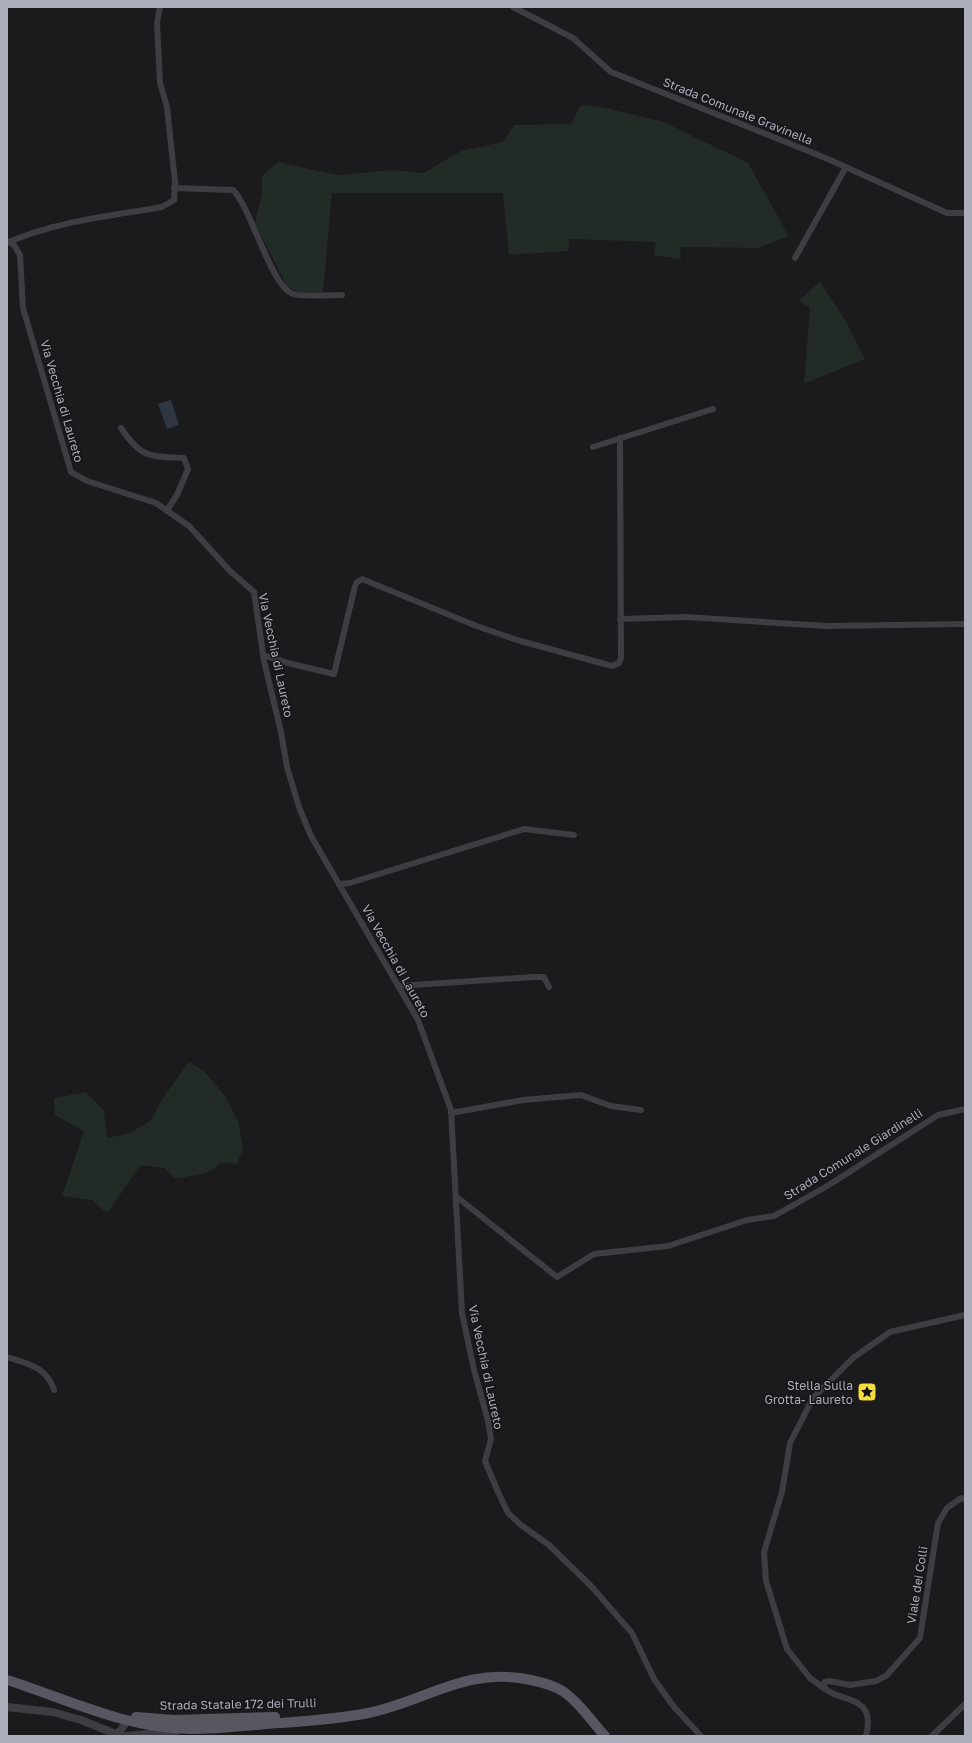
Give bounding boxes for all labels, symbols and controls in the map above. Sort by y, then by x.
street label: Strada Comunale Gravinella [661,74,815,148]
street label: Via Vecchia di Laureto [37,338,87,464]
street label: Via Vecchia di Laureto [255,591,297,719]
street label: Via Vecchia di Laureto [359,902,433,1020]
street label: Strada Comunale Giardinelli [781,1105,925,1203]
street label: Via Vecchia di Laureto [465,1303,507,1431]
place label: Stella Sulla Grotta- Laureto [764,1378,853,1407]
place icon: Stella Sulla Grotta- Laureto [856,1381,878,1403]
street label: Viale dei Colli [903,1545,931,1625]
street label: Strada Statale 172 dei Trulli [159,1695,317,1713]

